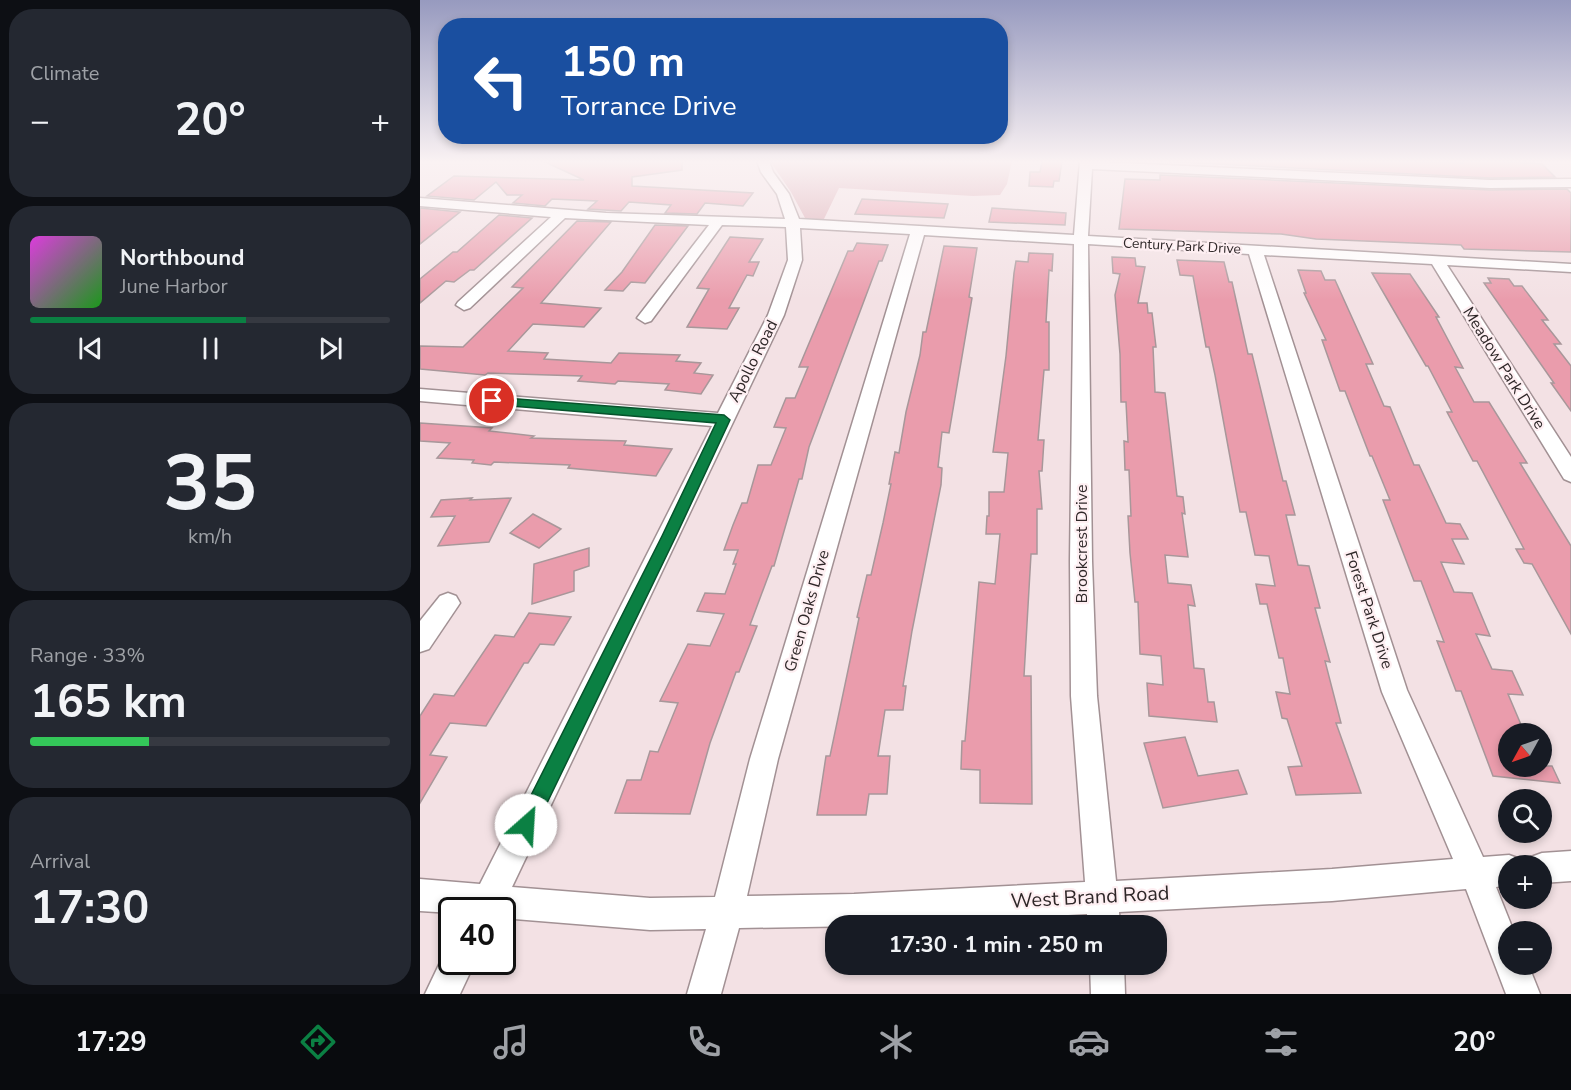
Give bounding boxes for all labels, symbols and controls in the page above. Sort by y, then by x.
text: 150 m [561,34,685,91]
icon: left [462,42,540,120]
text: Climate [30,60,99,87]
text: Torrance Drive [561,88,737,125]
text: 20° [174,90,246,151]
text: − [30,99,50,144]
text: + [370,99,390,144]
street label: Century Park Drive [1123,233,1241,259]
text: Northbound [120,243,244,273]
text: June Harbor [120,273,228,300]
street label: Meadow Park Drive [1457,303,1551,433]
street label: Apollo Road [723,316,783,406]
icon: previous [74,332,107,365]
icon: pause [194,332,227,365]
icon: next [314,332,347,365]
pin [466,375,517,426]
icon: arrive [475,384,508,417]
text: 35 [163,430,257,537]
street label: Brookcrest Drive [1071,485,1093,603]
text: km/h [188,523,232,550]
street label: Green Oaks Drive [779,547,835,675]
street label: Forest Park Drive [1340,548,1398,672]
text: Range · 33% [30,642,145,669]
text: 165 km [30,672,187,733]
north arrow [1498,723,1552,777]
map controls [1498,723,1552,975]
button: search [1498,789,1552,843]
position arrow [494,793,558,857]
text: Arrival [30,848,90,875]
button: + [1498,855,1552,909]
text: 17:30 [30,878,149,939]
street label: West Brand Road [1010,879,1170,915]
speed limit sign: 40 [438,897,516,975]
button: − [1498,921,1552,975]
text: 17:30 · 1 min · 250 m [889,930,1103,960]
icon: directions [297,1021,339,1063]
icon: music [490,1021,532,1063]
icon: phone [683,1021,725,1063]
icon: climate [875,1021,917,1063]
icon: car [1068,1021,1110,1063]
icon: filters [1260,1021,1302,1063]
text: 17:29 [75,1024,147,1061]
text: 20° [1453,1024,1496,1061]

